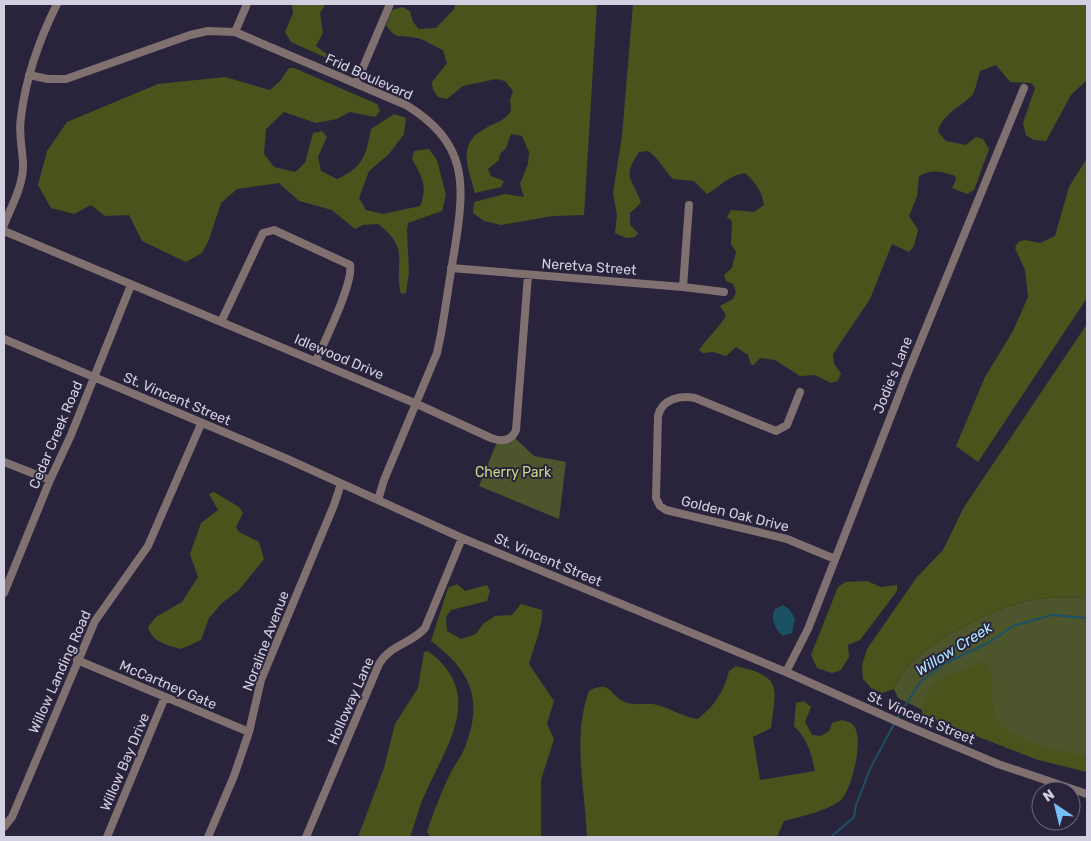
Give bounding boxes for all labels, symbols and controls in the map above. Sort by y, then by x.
street label: Frid Boulevard [323,50,415,104]
street label: Neretva Street [541,255,638,279]
street label: Idlewood Drive [292,330,387,384]
street label: Jodie's Lane [870,334,916,416]
street label: St. Vincent Street [121,369,234,430]
street label: Cedar Creek Road [26,378,86,492]
park label: Cherry Park [475,464,552,481]
street label: Golden Oak Drive [679,492,791,536]
street label: St. Vincent Street [492,530,605,591]
street label: Noraline Avenue [239,588,293,693]
street label: Willow Landing Road [25,608,95,736]
water label: Willow Creek [912,618,996,680]
street label: Holloway Lane [324,654,378,747]
street label: McCartney Gate [117,657,219,713]
street label: St. Vincent Street [865,688,978,749]
street label: Willow Bay Drive [97,710,153,814]
north arrow [1031,781,1081,831]
text: N [1040,786,1058,806]

